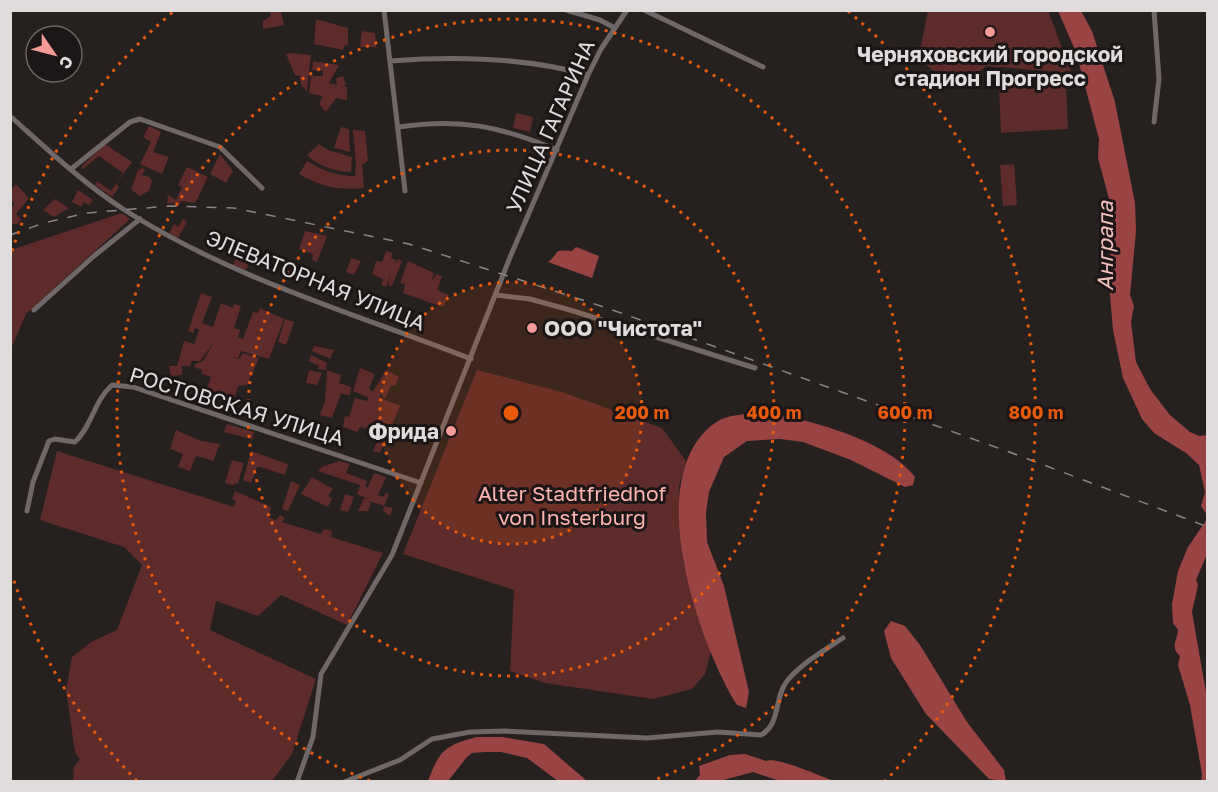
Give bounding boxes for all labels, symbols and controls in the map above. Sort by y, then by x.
north arrow [24,24,84,84]
marker: Черняховский городской стадион Прогресс [983,25,997,39]
street label: УЛИЦА ГАГАРИНА [500,35,600,217]
place label: Черняховский городской стадион Прогресс [857,41,1123,91]
text: С [55,52,78,73]
water label: Анграпа [1091,199,1118,291]
street label: ЭЛЕВАТОРНАЯ УЛИЦА [203,224,429,336]
place label: ООО "Чистота" [544,315,702,341]
marker: ООО "Чистота" [525,321,539,335]
street label: РОСТОВСКАЯ УЛИЦА [127,361,347,451]
text: 200 m [615,401,669,423]
text: 400 m [747,401,801,423]
text: 600 m [877,401,933,423]
text: 800 m [1008,401,1064,423]
centre of rings [501,403,521,423]
place label: Фрида [368,418,439,444]
marker: Фрида [444,424,458,438]
park label: Alter Stadtfriedhof von Insterburg [478,480,666,530]

